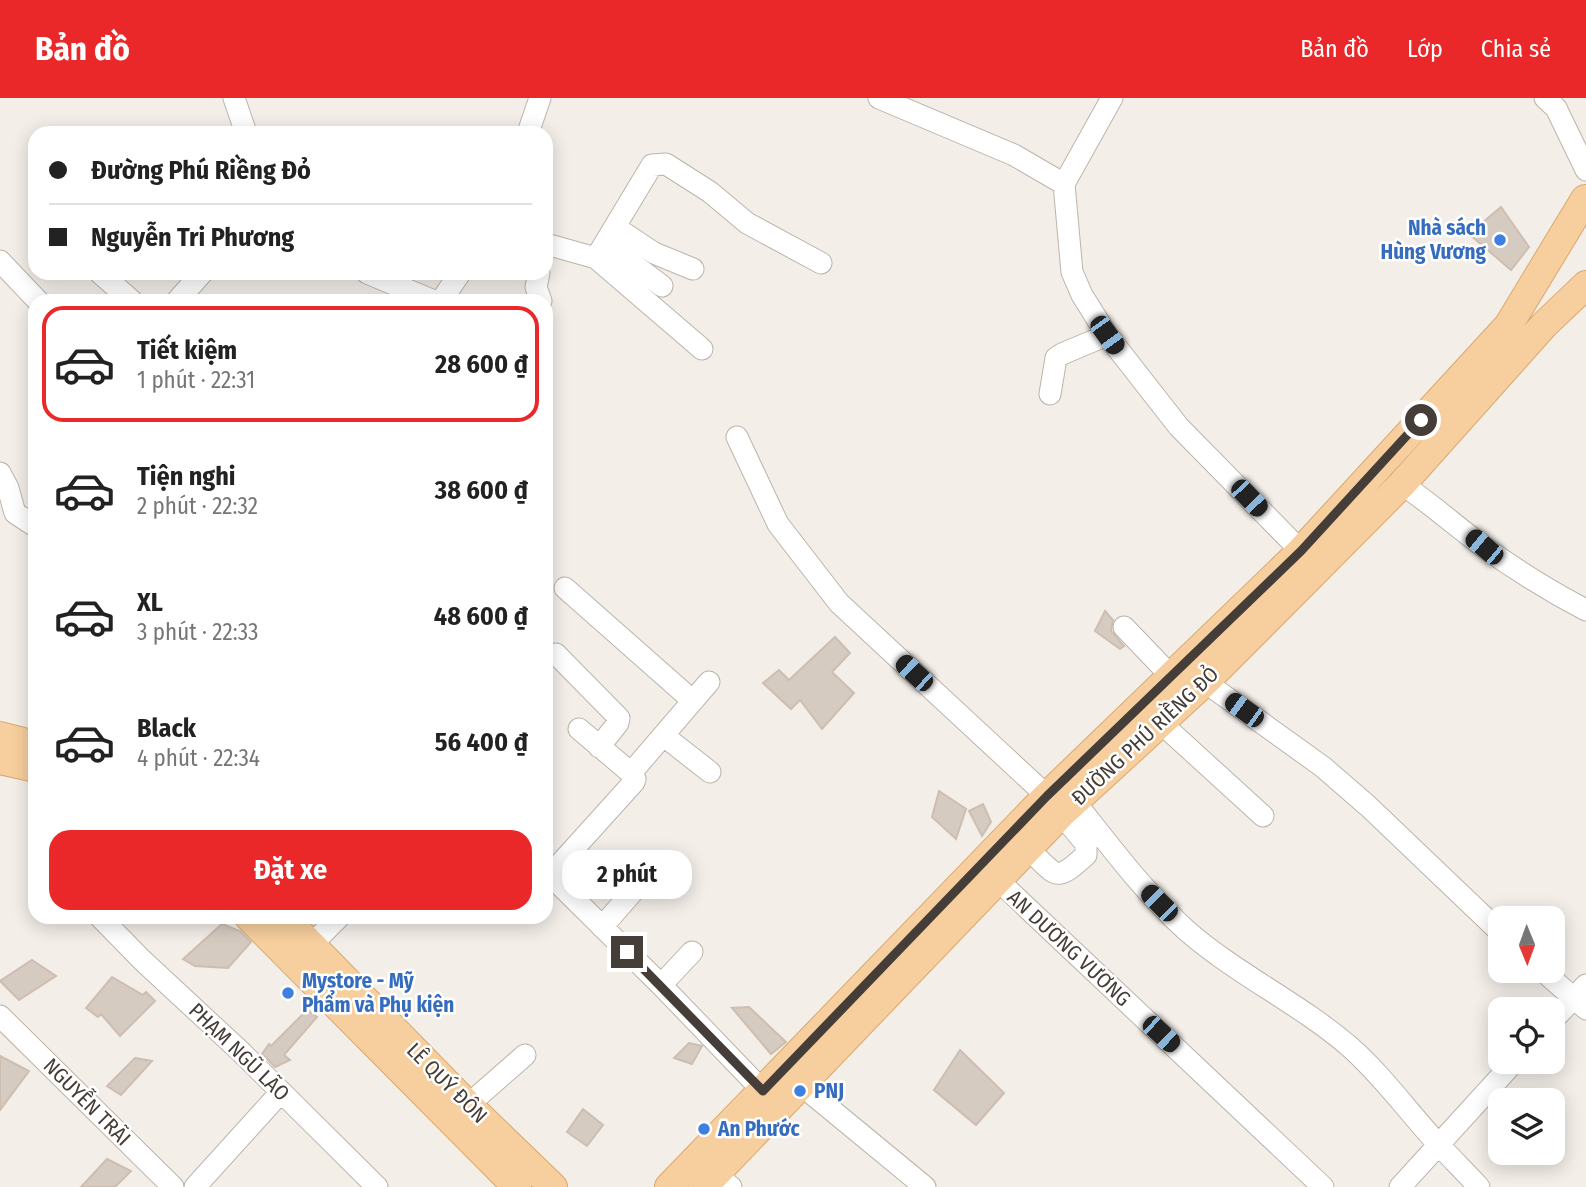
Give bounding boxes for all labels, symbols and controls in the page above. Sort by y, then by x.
text: Bản đồ [35,29,130,69]
text: Bản đồ [1300,35,1369,63]
text: Lớp [1407,35,1443,63]
text: Chia sẻ [1481,35,1551,63]
text: Đường Phú Riềng Đỏ [91,155,311,186]
place label: Nhà sách Hùng Vương [1381,215,1487,265]
text: Nguyễn Tri Phương [91,222,294,253]
marker: Nhà sách Hùng Vương [1492,232,1508,248]
car [1087,312,1128,358]
icon: car [53,333,116,396]
text: Tiết kiệm [137,335,237,366]
text: 28 600 ₫ [435,349,528,380]
text: 1 phút · 22:31 [137,366,255,394]
route start [1405,404,1437,436]
icon: car [53,459,116,522]
text: Tiện nghi [137,461,236,492]
text: 38 600 ₫ [435,475,528,506]
car [1227,476,1272,520]
text: 2 phút · 22:32 [137,492,258,520]
car [1462,525,1507,569]
icon: car [53,585,116,648]
text: XL [137,587,163,618]
text: 48 600 ₫ [434,601,528,632]
text: 3 phút · 22:33 [137,618,259,646]
car [892,651,937,695]
street label: ĐƯỜNG PHÚ RIỀNG ĐỎ [1065,660,1224,811]
car [1221,689,1268,731]
icon: car [53,711,116,774]
text: Black [137,713,196,744]
text: 56 400 ₫ [435,727,528,758]
text: 4 phút · 22:34 [137,744,260,772]
button: Đặt xe [49,830,532,910]
callout: 2 phút [562,850,692,900]
text: 2 phút [597,860,657,888]
car [1137,881,1182,925]
street label: AN DƯƠNG VƯƠNG [1002,884,1136,1012]
north arrow [1488,906,1564,984]
map controls [1488,906,1565,1165]
route end [611,936,643,968]
place label: Mystore - Mỹ Phẩm và Phụ kiện [302,968,454,1018]
marker: Mystore - Mỹ Phẩm và Phụ kiện [280,985,296,1001]
street label: PHẠM NGŨ LÃO [183,997,295,1107]
button: locate [1488,997,1565,1074]
car [1139,1012,1184,1056]
street label: LÊ QUÝ ĐÔN [401,1037,493,1129]
street label: NGUYỄN TRÃI [38,1051,138,1151]
place label: PNJ [814,1078,844,1104]
marker: PNJ [792,1083,808,1099]
button: layers [1488,1088,1565,1165]
place label: An Phước [717,1116,800,1142]
marker: An Phước [696,1121,712,1137]

